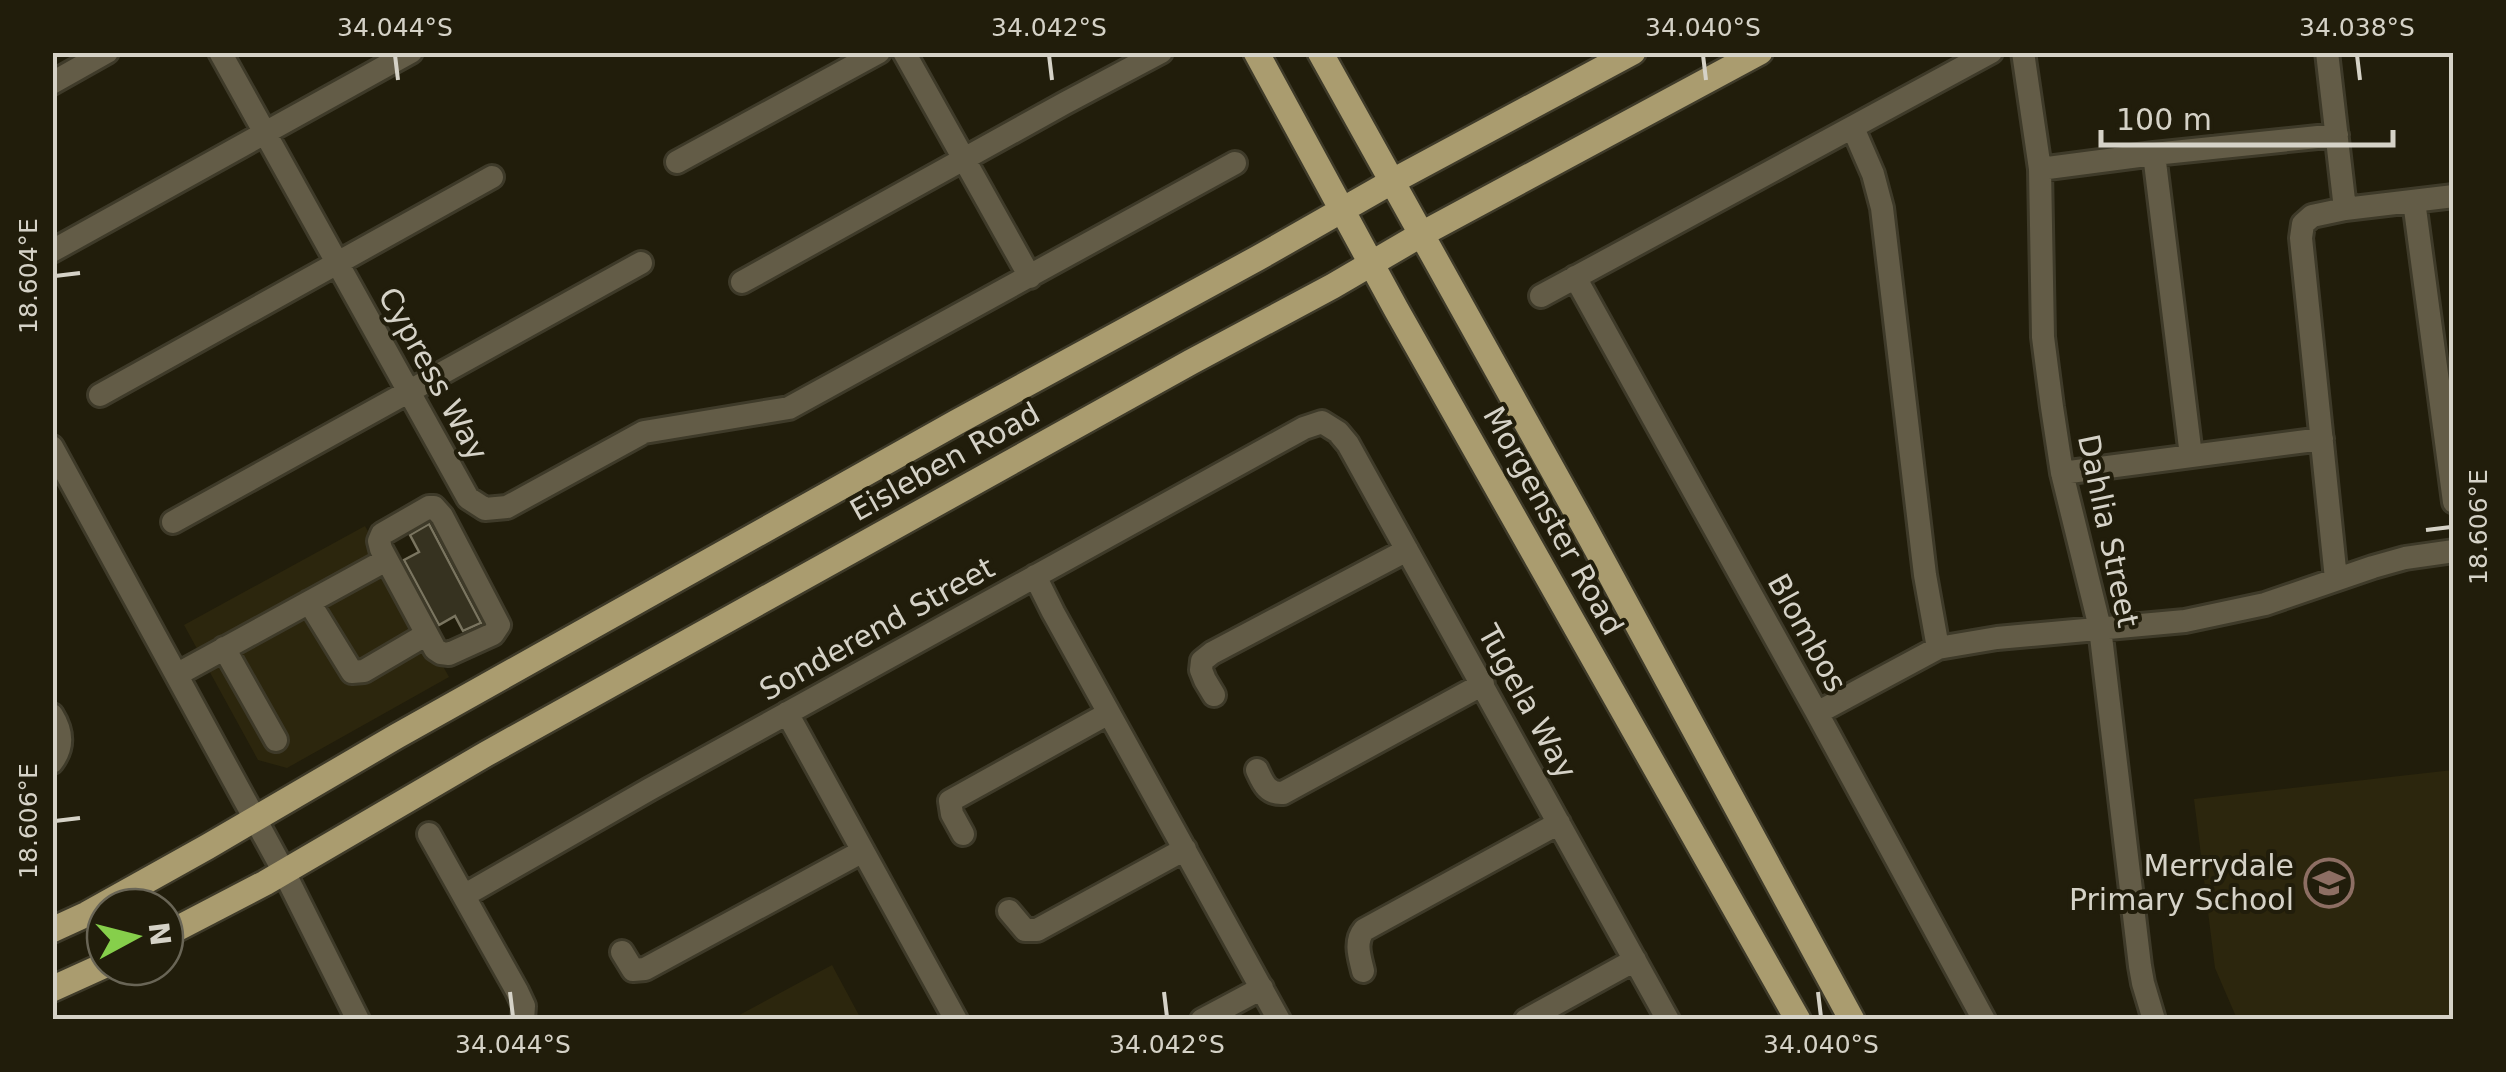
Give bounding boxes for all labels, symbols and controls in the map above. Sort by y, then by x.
text: 34.044°S [337,13,453,42]
text: 34.042°S [991,13,1107,42]
text: 34.040°S [1645,13,1761,42]
text: 34.038°S [2299,13,2415,42]
scale bar [2101,85,2394,147]
text: 100 m [2116,102,2212,137]
text: 18.604°E [14,218,43,334]
street label: Cypress Way [371,281,495,466]
street label: Eisleben Road [844,395,1046,528]
street label: Morgenster Road [1476,401,1631,641]
street label: Dahlia Street [2071,431,2146,631]
text: 18.606°E [2464,469,2493,585]
street label: Sonderend Street [753,549,1000,708]
street label: Blombos [1761,568,1854,698]
street label: Tugela Way [1470,618,1584,785]
text: 18.606°E [14,763,43,879]
place label: Merrydale Primary School [2069,848,2294,917]
school or university icon: Merrydale Primary School [2303,857,2355,909]
north arrow [85,887,185,987]
text: N [142,920,177,948]
text: 34.044°S [455,1030,571,1059]
text: 34.042°S [1109,1030,1225,1059]
text: 34.040°S [1763,1030,1879,1059]

